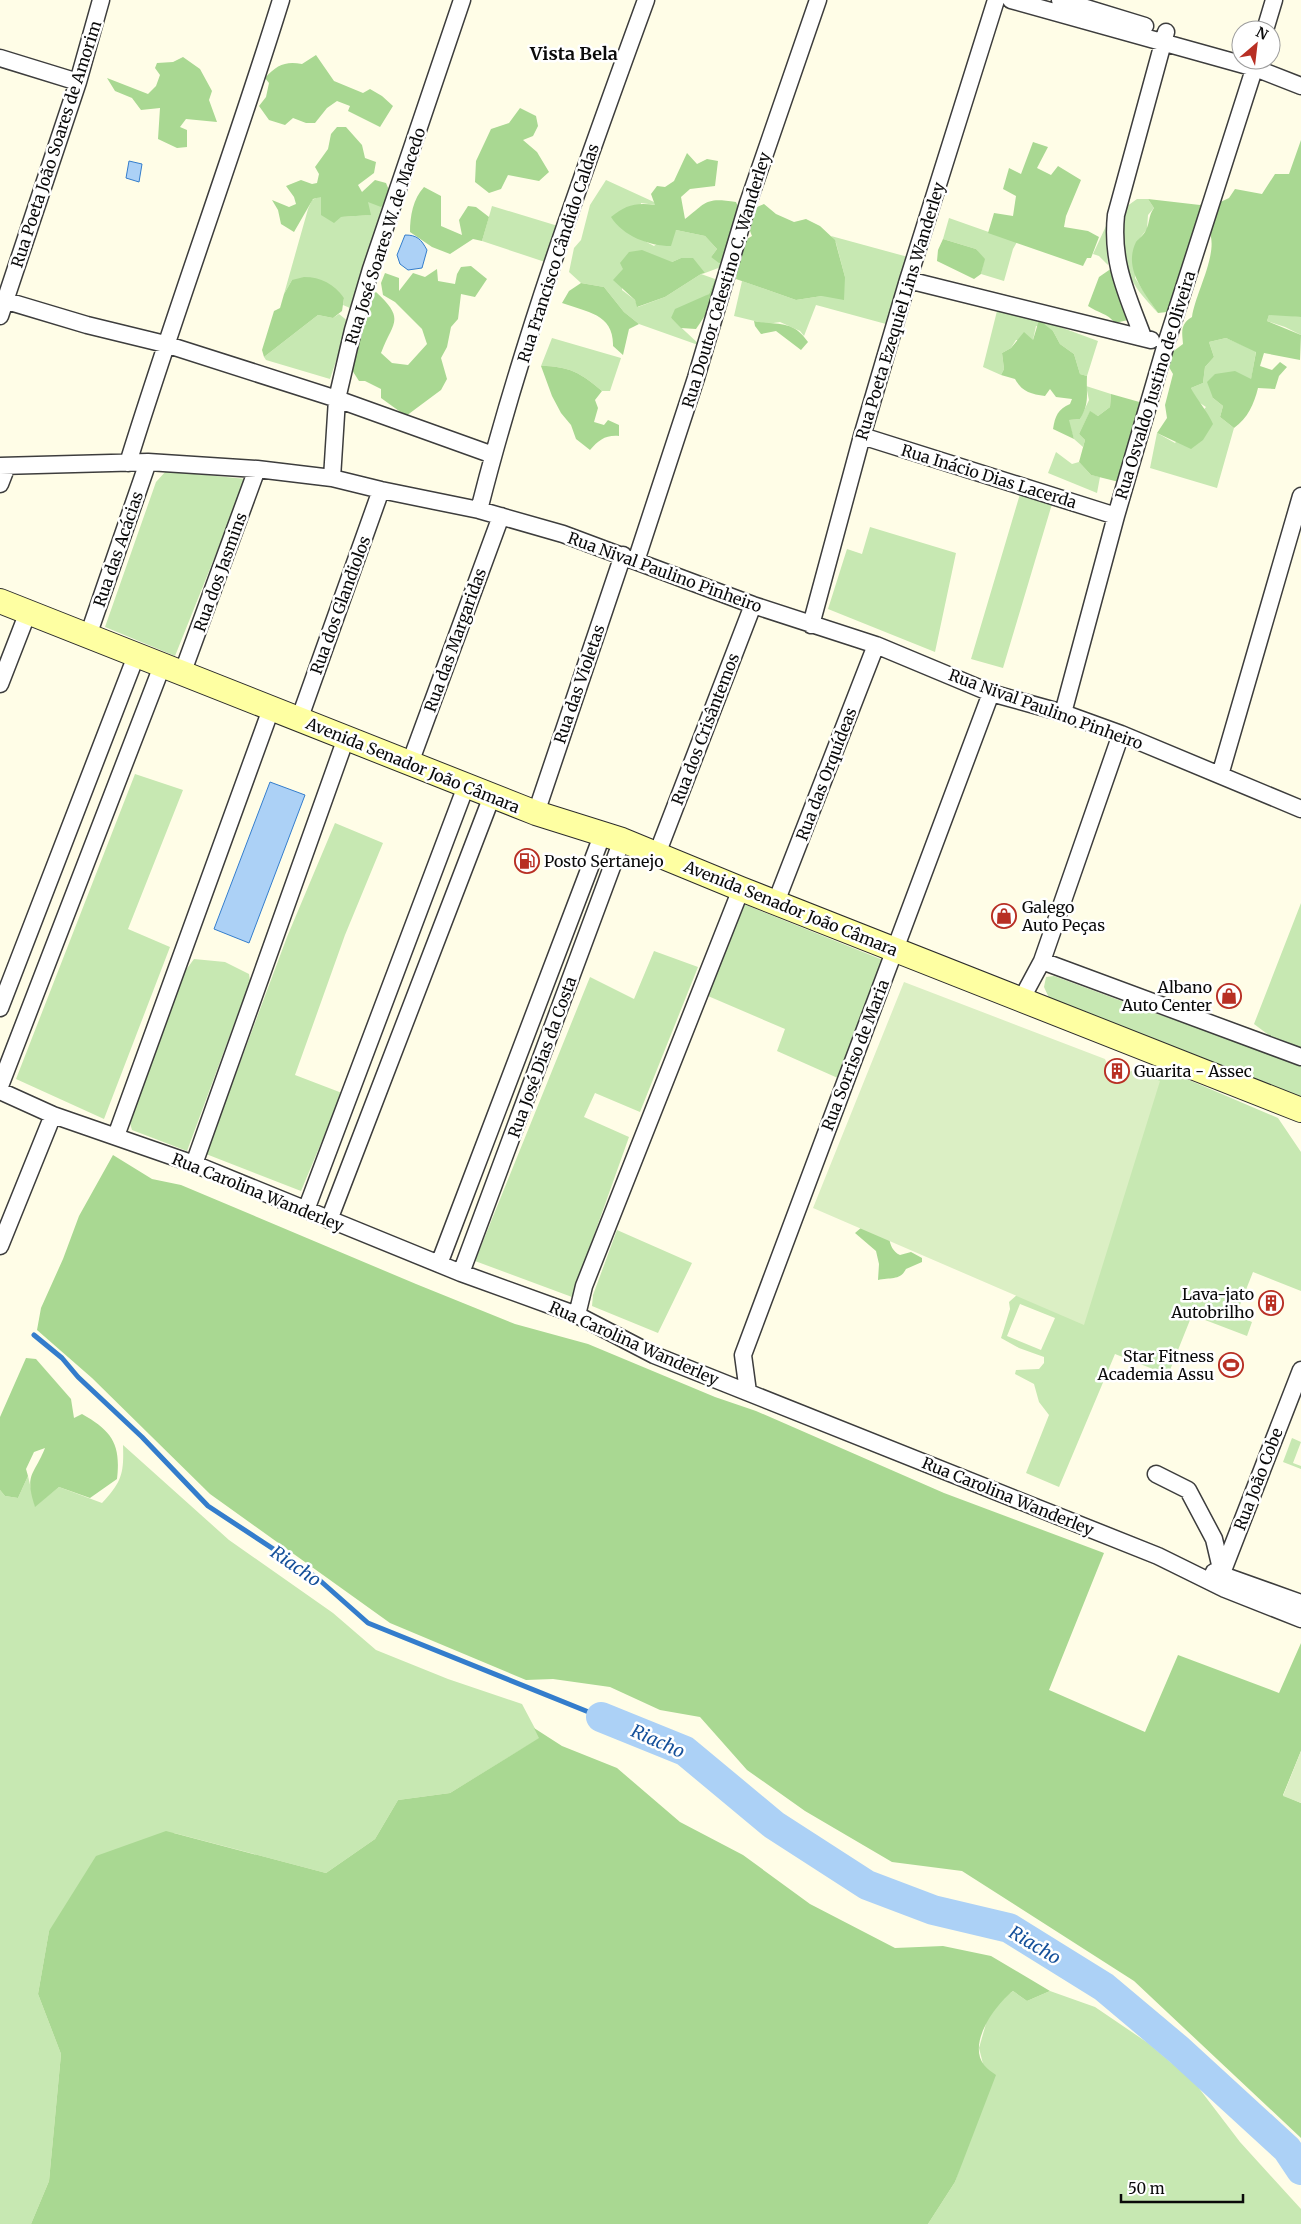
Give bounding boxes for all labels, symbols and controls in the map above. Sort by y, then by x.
street label: Rua Poeta João Soares de Amorim [7,18,105,270]
north arrow [1231,20,1281,70]
text: N [1253,23,1271,44]
district label: Vista Bela [529,42,618,65]
street label: Rua José Soares W. de Macedo [340,125,430,347]
street label: Rua Francisco Cândido Caldas [513,141,603,365]
street label: Rua Doutor Celestino C. Wanderley [678,149,775,410]
street label: Rua Poeta Ezequiel Lins Wanderley [851,179,949,442]
street label: Rua Osvaldo Justino de Oliveira [1111,268,1199,502]
street label: Rua Inácio Dias Lacerda [899,440,1080,512]
street label: Rua das Acácias [89,488,147,609]
street label: Rua dos Jasmins [189,510,251,634]
street label: Rua Nival Paulino Pinheiro [565,527,765,617]
street label: Rua dos Glandiolos [306,533,374,677]
street label: Rua das Margaridas [420,565,490,715]
street label: Rua das Violetas [549,622,609,746]
street label: Rua dos Crisântemos [667,650,743,808]
street label: Rua Nival Paulino Pinheiro [946,664,1146,754]
street label: Rua das Orquídeas [791,705,861,843]
street label: Avenida Senador João Câmara [302,713,523,817]
fuel station icon: Posto Sertanejo [514,848,540,874]
place label: Posto Sertanejo [544,851,664,871]
street label: Avenida Senador João Câmara [680,856,901,960]
place label: Galego Auto Peças [1021,897,1105,935]
shop icon: Galego Auto Peças [991,903,1017,929]
street label: Rua José Dias da Costa [503,973,581,1140]
street label: Rua Sorriso de Maria [817,976,893,1133]
place label: Albano Auto Center [1121,977,1212,1015]
shop icon: Albano Auto Center [1216,983,1242,1009]
building icon: Guarita - Assec [1104,1058,1130,1084]
place label: Guarita - Assec [1134,1061,1252,1081]
street label: Rua Carolina Wanderley [169,1148,347,1236]
place label: Lava-jato Autobrilho [1170,1284,1254,1322]
building icon: Lava-jato Autobrilho [1258,1290,1284,1316]
street label: Rua Carolina Wanderley [546,1297,723,1390]
place label: Star Fitness Academia Assu [1097,1346,1214,1384]
sports icon: Star Fitness Academia Assu [1218,1352,1244,1378]
street label: Rua João Cobe [1229,1425,1287,1533]
street label: Rua Carolina Wanderley [919,1452,1097,1540]
water label: Riacho [266,1540,326,1592]
water label: Riacho [628,1719,688,1763]
water label: Riacho [1005,1921,1065,1969]
scale bar [1121,2172,1244,2204]
text: 50 m [1128,2179,1165,2198]

